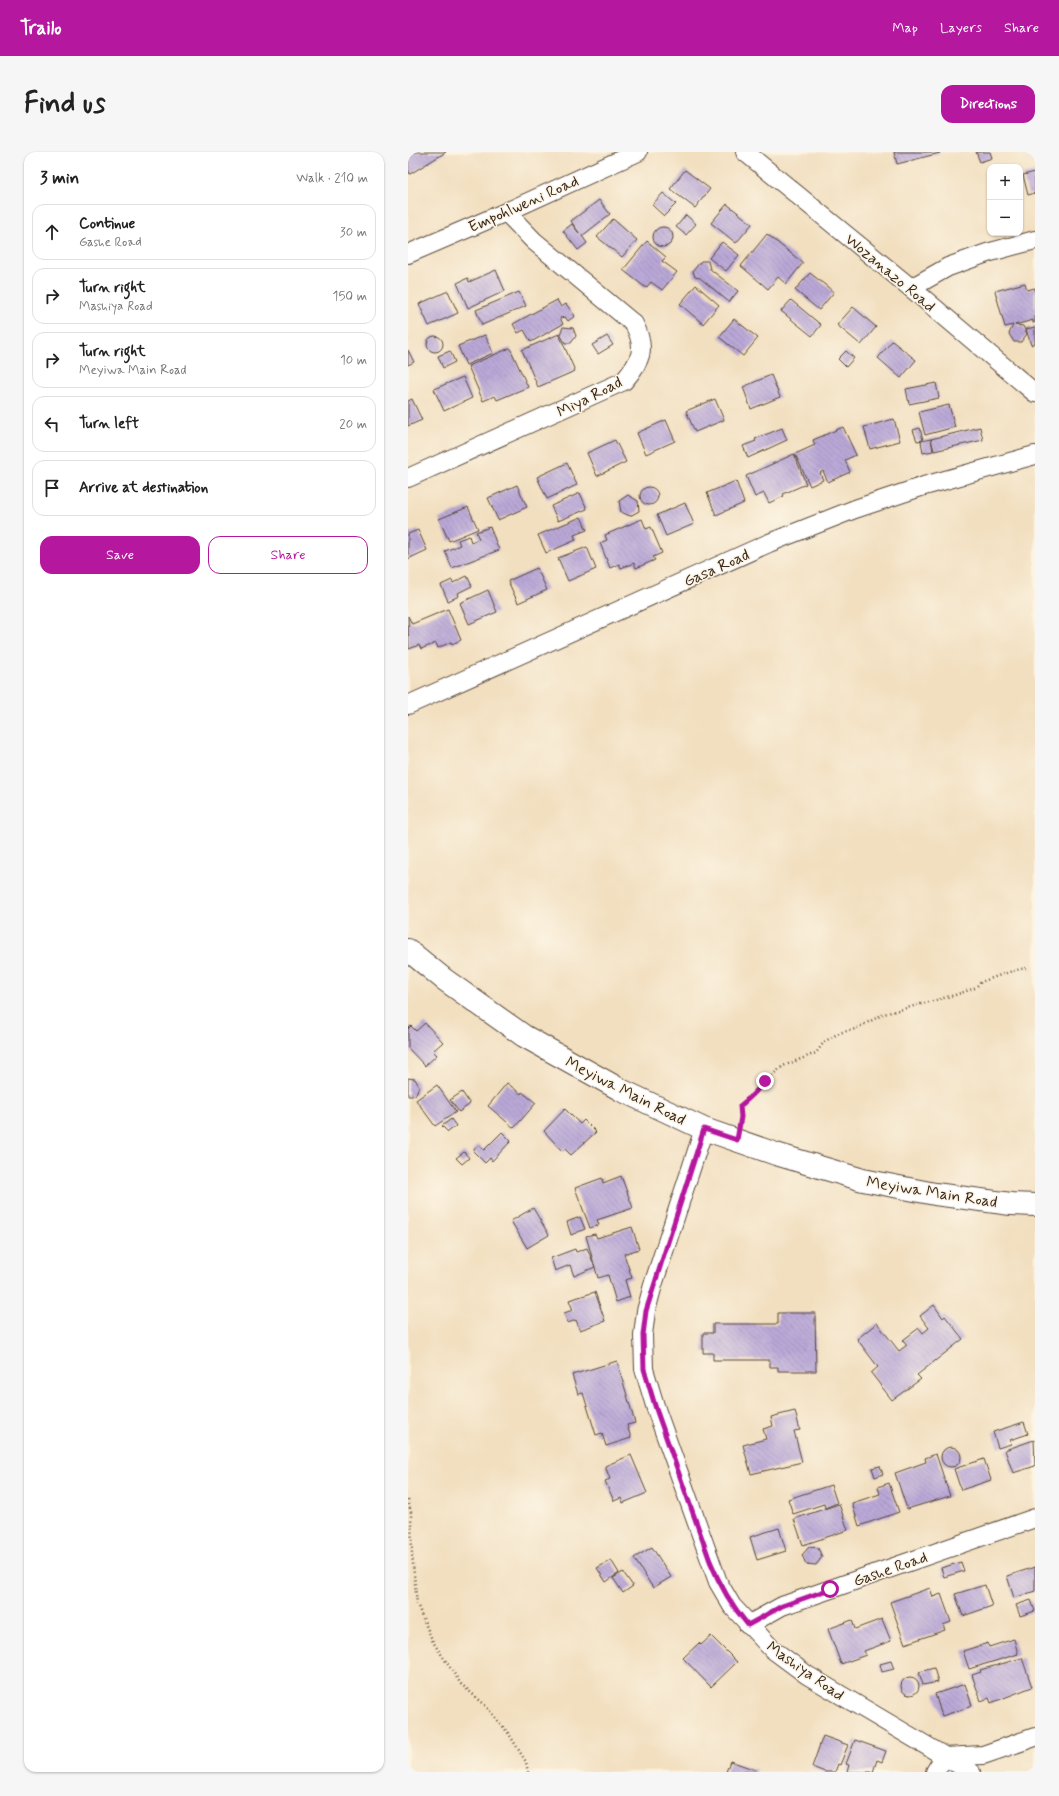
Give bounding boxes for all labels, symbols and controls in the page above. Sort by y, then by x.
text: Trailo [20,16,62,41]
text: Map [892,19,918,37]
text: Layers [940,19,982,37]
text: Share [1004,19,1039,37]
button: Directions [941,85,1035,123]
text: Find us [24,86,105,123]
map controls [987,164,1023,236]
button: + [987,164,1023,200]
text: 3 min [40,167,79,189]
text: Walk · 210 m [296,170,368,187]
street label: Empohlweni Road [465,171,582,238]
button: − [987,200,1023,236]
text: Continue [79,214,135,234]
icon: ahead [41,221,63,243]
text: 30 m [340,224,367,241]
street label: Wozanazo Road [840,229,940,317]
text: Gashe Road [79,234,142,251]
text: Turn right [79,278,146,298]
icon: right [41,285,63,307]
text: 150 m [333,288,367,305]
text: Mashiya Road [79,298,153,315]
text: Turn right [79,342,146,362]
icon: right [41,349,63,371]
text: 10 m [340,352,367,369]
text: Meyiwa Main Road [79,362,187,379]
street label: Miya Road [553,372,626,423]
icon: left [41,413,63,435]
text: Turn left [79,414,139,434]
text: 20 m [339,416,367,433]
icon: arrive [41,477,63,499]
text: Arrive at destination [79,478,208,498]
button: Save [40,536,200,574]
button: Share [208,536,368,574]
street label: Gasa Road [680,545,753,592]
street label: Meyiwa Main Road [562,1052,689,1131]
route end [756,1072,774,1090]
street label: Meyiwa Main Road [865,1172,999,1213]
street label: Gashe Road [851,1547,930,1592]
route start [821,1580,839,1598]
street label: Mashiya Road [762,1637,848,1706]

